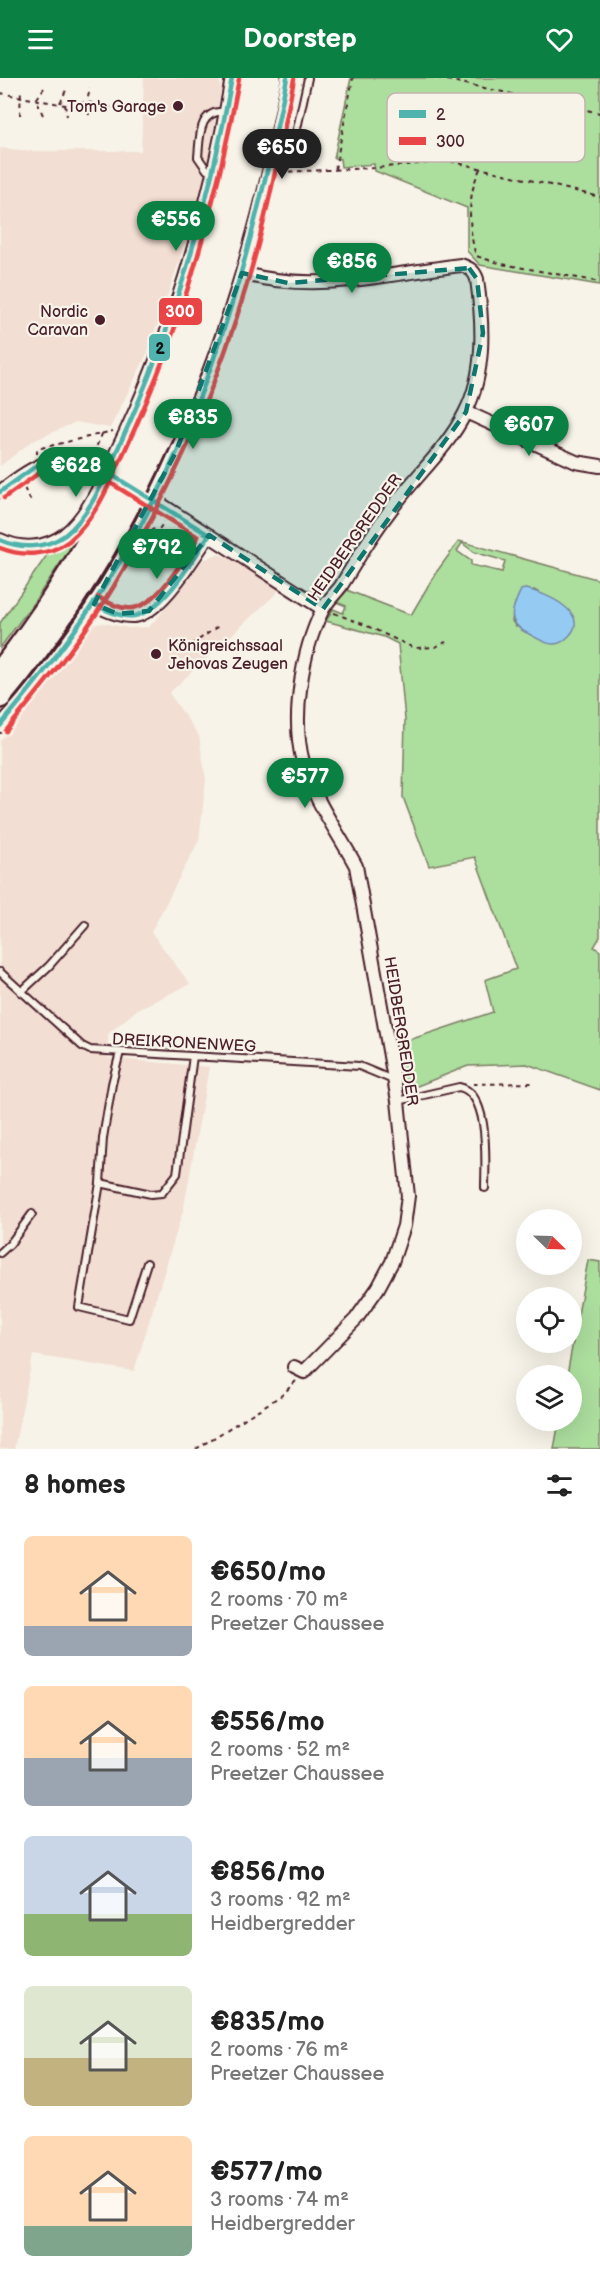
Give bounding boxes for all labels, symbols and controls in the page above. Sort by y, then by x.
icon: menu [24,23,57,56]
text: Doorstep [243,23,357,55]
icon: heart [543,23,576,56]
legend [387,93,585,162]
place label: Tom's Garage [67,98,167,117]
marker: Tom's Garage [171,99,185,113]
text: 2 [436,106,446,125]
pin: €650 [246,129,318,180]
text: 300 [436,133,465,152]
text: €650 [256,136,308,160]
pin: €556 [140,201,212,252]
text: €556 [151,208,201,232]
pin: €856 [316,243,388,294]
text: €856 [327,250,377,274]
line badge: 300 [158,297,203,326]
place label: Nordic Caravan [27,303,88,340]
text: 300 [165,303,195,322]
marker: Nordic Caravan [93,313,107,327]
line badge: 2 [148,333,171,362]
text: 2 [155,340,165,359]
pin: €835 [157,399,229,450]
text: €835 [168,406,218,430]
pin: €607 [493,406,565,457]
text: €607 [504,413,554,437]
pin: €628 [40,447,112,498]
text: €628 [50,454,102,478]
street label: HEIDBERGREDDER [304,471,406,605]
pin: €792 [121,529,193,580]
text: €792 [132,536,182,560]
place label: Königreichssaal Jehovas Zeugen [168,637,288,674]
marker: Königreichssaal Jehovas Zeugen [149,647,163,661]
pin: €577 [269,758,341,809]
text: €577 [281,765,329,789]
street label: HEIDBERGREDDER [379,955,422,1107]
street label: DREIKRONENWEG [111,1030,256,1057]
north arrow [516,1209,582,1275]
map controls [516,1209,582,1431]
button: locate [516,1287,582,1353]
button: layers [516,1365,582,1431]
icon: filters [543,1469,576,1502]
text: 8 homes [24,1470,126,1501]
text: €650/mo [210,1557,326,1588]
icon: home [72,1560,144,1632]
text: 2 rooms · 70 m² [210,1588,348,1612]
text: Preetzer Chaussee [210,1612,384,1636]
text: €556/mo [210,1707,325,1738]
icon: home [72,1710,144,1782]
text: 2 rooms · 52 m² [210,1738,350,1762]
text: Preetzer Chaussee [210,1762,384,1786]
text: €856/mo [210,1857,325,1888]
icon: home [72,1860,144,1932]
text: 3 rooms · 92 m² [210,1888,351,1912]
text: Heidbergredder [210,1912,355,1936]
text: €835/mo [210,2007,325,2038]
icon: home [72,2010,144,2082]
text: 2 rooms · 76 m² [210,2038,348,2062]
text: Preetzer Chaussee [210,2062,384,2086]
text: €577/mo [210,2157,322,2188]
icon: home [72,2160,144,2232]
text: 3 rooms · 74 m² [210,2188,349,2212]
text: Heidbergredder [210,2212,355,2236]

